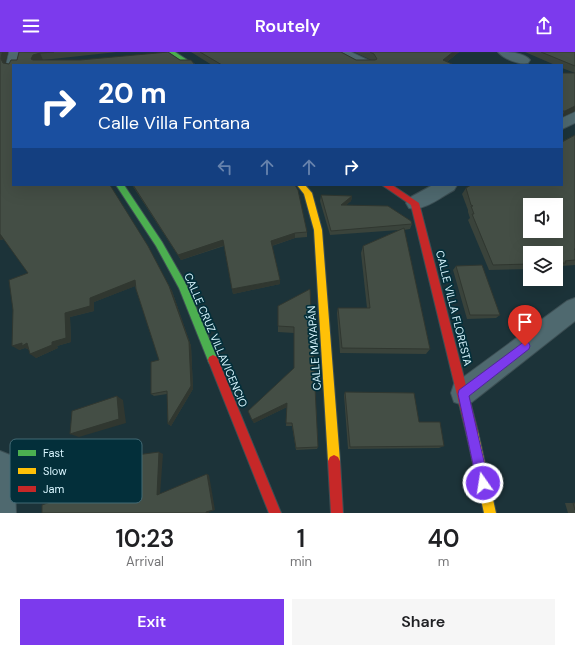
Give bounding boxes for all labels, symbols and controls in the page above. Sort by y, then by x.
text: Routely [255,14,320,38]
icon: menu [20,15,42,37]
icon: share [533,15,555,37]
text: 20 m [98,75,167,112]
icon: right [32,80,84,132]
text: Calle Villa Fontana [98,111,250,135]
icon: left [214,156,236,178]
icon: ahead [256,156,278,178]
icon: ahead [298,156,320,178]
icon: right [340,156,362,178]
map controls [523,198,563,286]
button: sound [523,198,563,238]
button: layers [523,246,563,286]
street label: CALLE VILLA FLORESTA [433,249,475,367]
street label: CALLE CRUZ VILLAVICENCIO [181,271,251,409]
street label: CALLE MAYAPÁN [304,305,324,391]
pin [508,305,542,346]
icon: arrive [514,311,536,333]
legend [10,439,142,503]
text: Fast [43,446,64,460]
position arrow [462,462,504,504]
text: Slow [43,464,67,478]
text: Jam [43,482,64,496]
text: 10:23 [115,523,174,554]
text: 1 [297,523,305,554]
text: 40 [427,523,460,554]
text: Arrival [126,553,164,570]
text: min [290,553,312,570]
text: m [438,553,449,570]
button: Exit [20,599,284,645]
button: Share [292,599,555,645]

